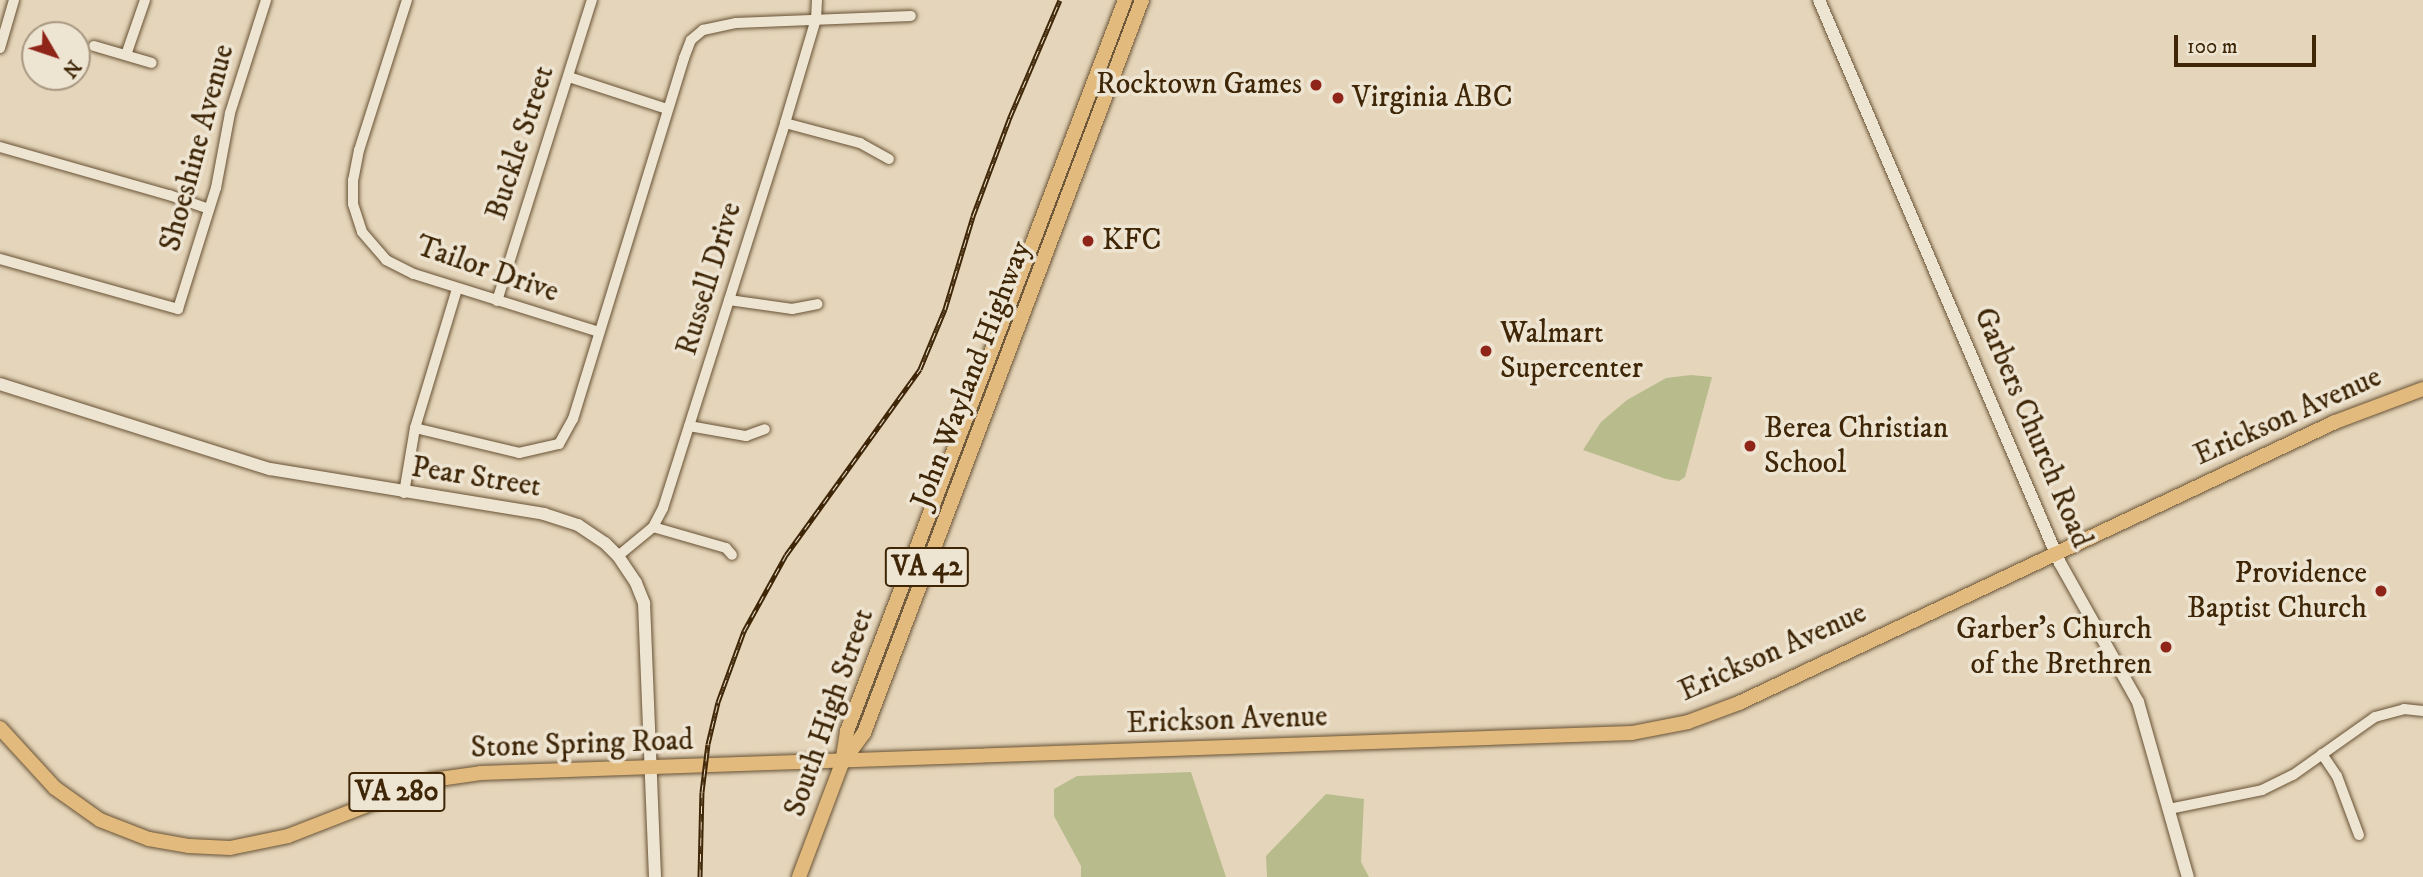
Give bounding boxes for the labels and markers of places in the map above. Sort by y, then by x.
place label: Rocktown Games [1096,67,1302,103]
marker: Rocktown Games [1308,77,1324,93]
place label: Virginia ABC [1352,80,1513,116]
marker: Virginia ABC [1330,90,1346,106]
place label: KFC [1102,223,1161,259]
marker: KFC [1080,233,1096,249]
place label: Walmart Supercenter [1500,316,1643,386]
marker: Walmart Supercenter [1478,343,1494,359]
place label: Berea Christian School [1764,411,1949,481]
marker: Berea Christian School [1742,438,1758,454]
place label: Providence Baptist Church [2187,556,2367,626]
marker: Providence Baptist Church [2373,583,2389,599]
place label: Garber's Church of the Brethren [1956,612,2152,682]
marker: Garber's Church of the Brethren [2158,639,2174,655]

